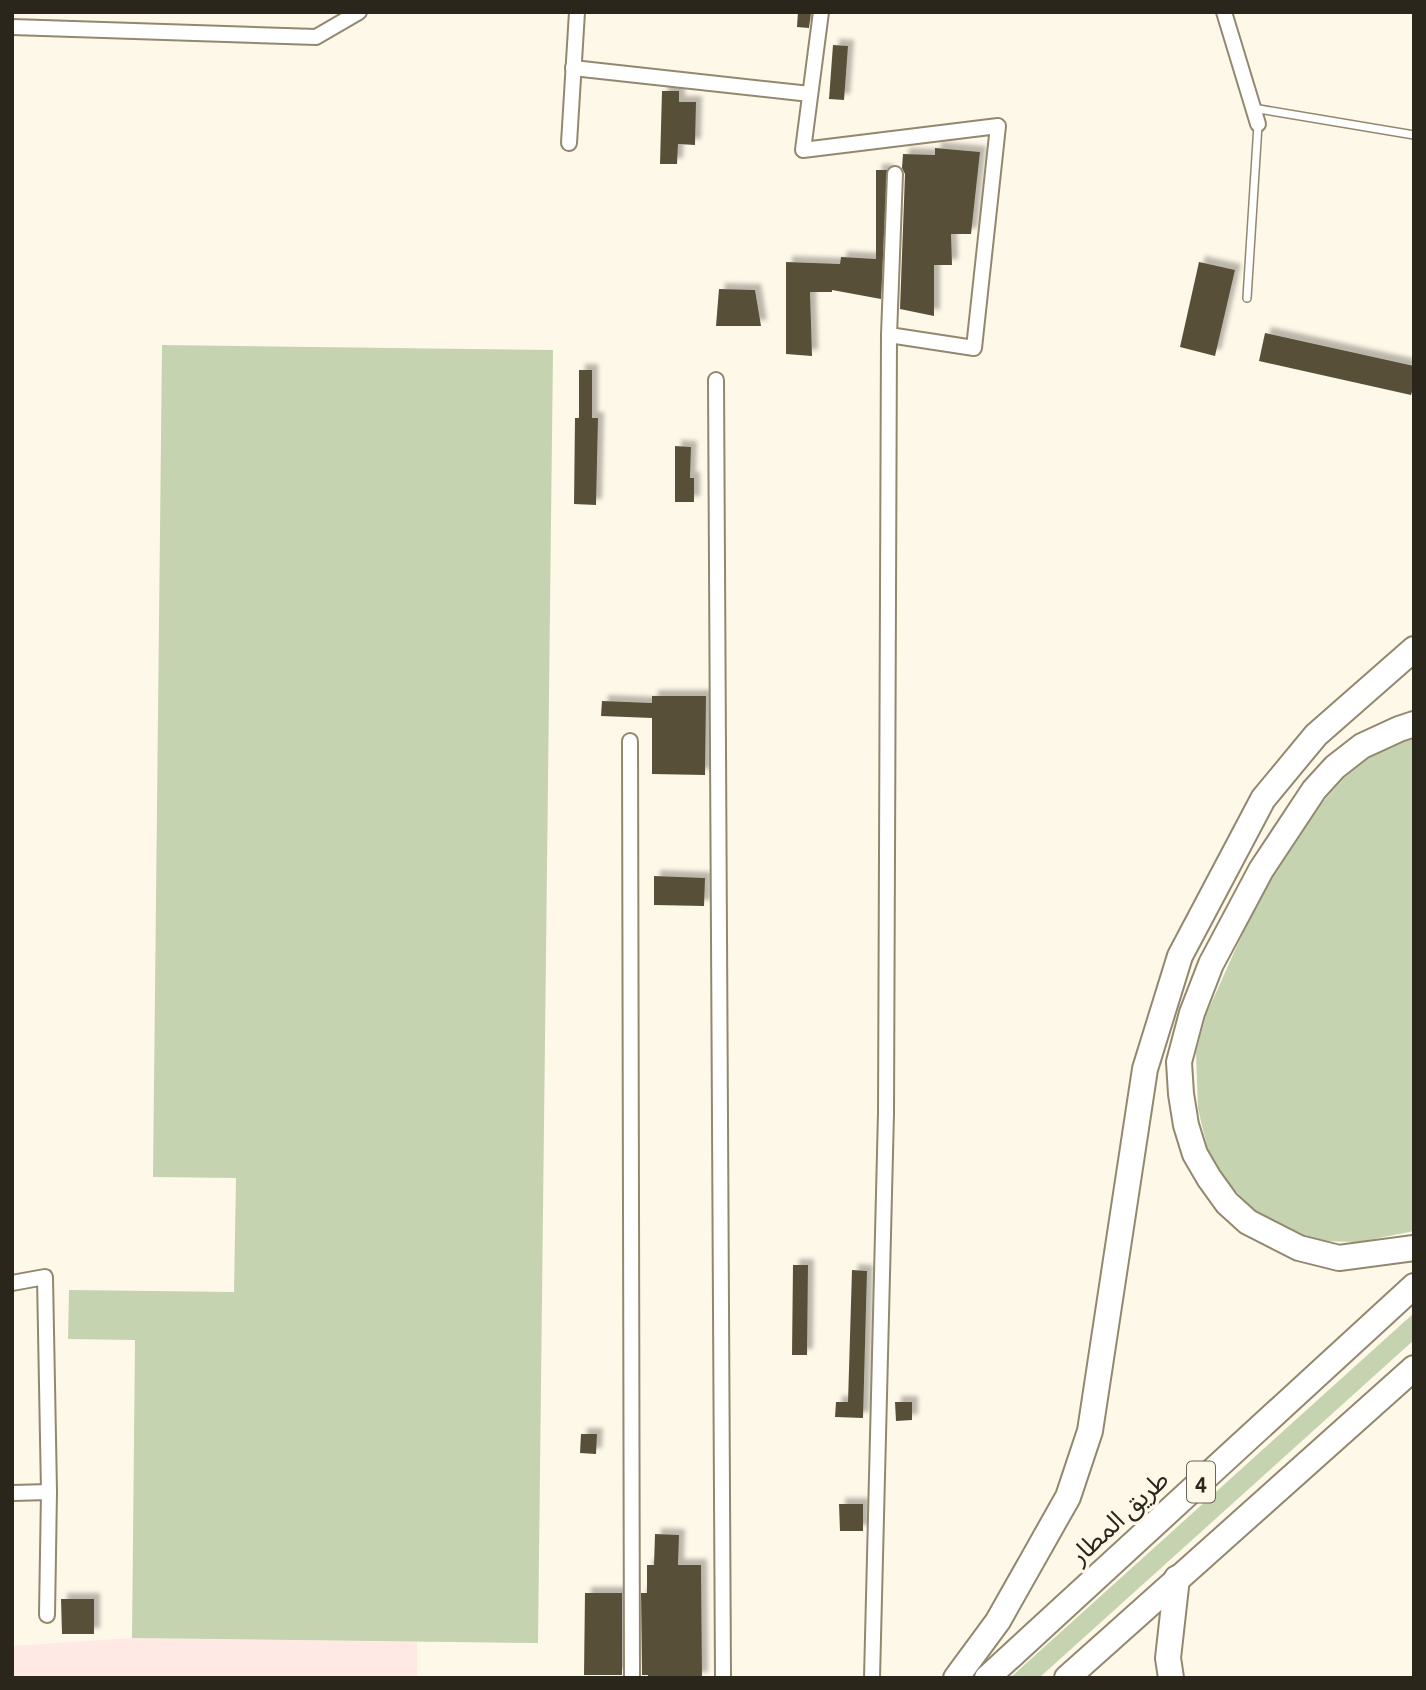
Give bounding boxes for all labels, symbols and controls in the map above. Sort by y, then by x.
road number: 4 [1187,1462,1215,1502]
street label: طريق المطار [1065,1466,1175,1572]

